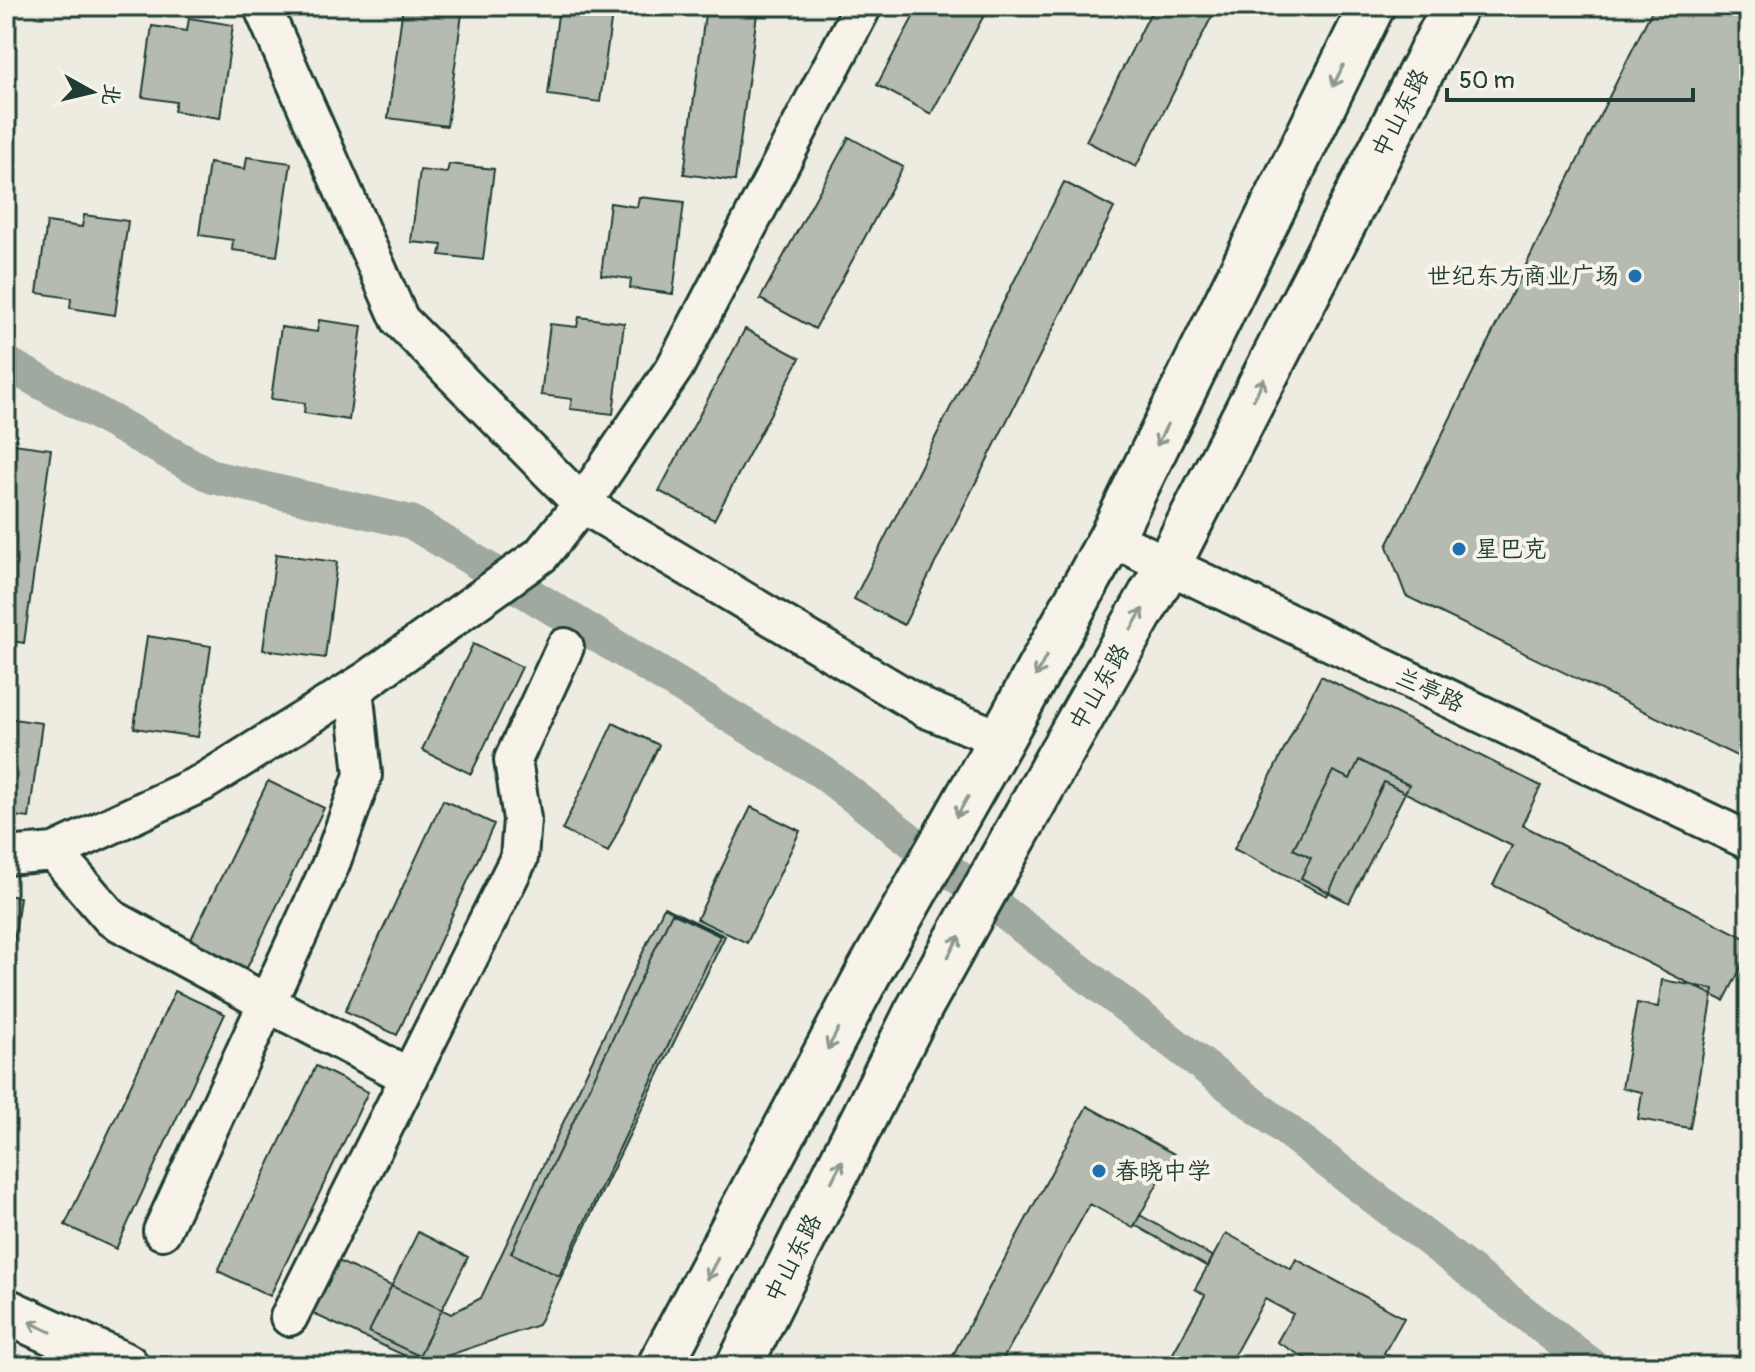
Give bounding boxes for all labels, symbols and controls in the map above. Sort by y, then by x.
north arrow [52,52,132,132]
scale bar [1447,52,1693,102]
one-way arrow [1330,64,1346,88]
street label: 中山东路 [1366,64,1435,163]
text: 50 m [1459,66,1515,95]
text: 北 [95,82,126,107]
place label: 世纪东方商业广场 [1427,262,1619,291]
marker: 世纪东方商业广场 [1626,267,1644,285]
one-way arrow [1251,378,1267,402]
one-way arrow [1153,423,1168,446]
place label: 星巴克 [1475,535,1547,564]
marker: 星巴克 [1450,540,1468,558]
one-way arrow [1129,608,1145,631]
street label: 中山东路 [1063,638,1136,736]
one-way arrow [1033,653,1049,677]
street label: 兰亭路 [1391,662,1469,719]
one-way arrow [954,795,970,818]
one-way arrow [946,935,962,958]
one-way arrow [825,1026,841,1050]
place label: 春晓中学 [1115,1157,1211,1186]
one-way arrow [830,1160,846,1184]
marker: 春晓中学 [1090,1162,1108,1180]
street label: 中山东路 [759,1209,828,1308]
one-way arrow [703,1256,719,1280]
one-way arrow [29,1319,53,1334]

